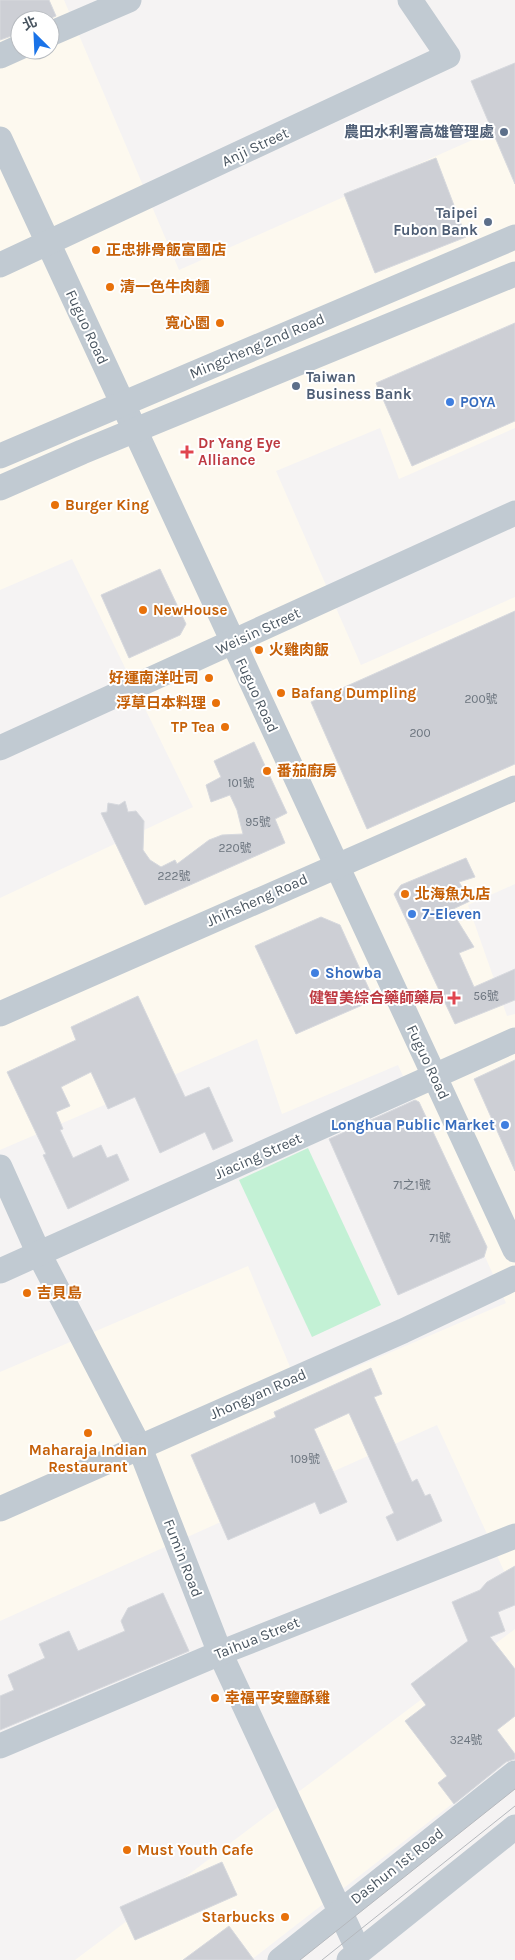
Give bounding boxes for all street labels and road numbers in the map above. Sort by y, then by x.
street label: Anji Street [219,124,292,170]
street label: Fuguo Road [62,287,112,367]
street label: Mingcheng 2nd Road [187,309,327,383]
street label: Weisin Street [213,603,303,658]
street label: Fuguo Road [232,655,282,735]
street label: Jhihsheng Road [204,870,310,930]
street label: Fuguo Road [403,1022,453,1102]
street label: Jiacing Street [212,1129,305,1183]
street label: Jhongyan Road [207,1365,309,1423]
street label: Fumin Road [160,1516,206,1600]
street label: Taihua Street [212,1613,302,1663]
street label: Dashun 1st Road [347,1824,447,1908]

